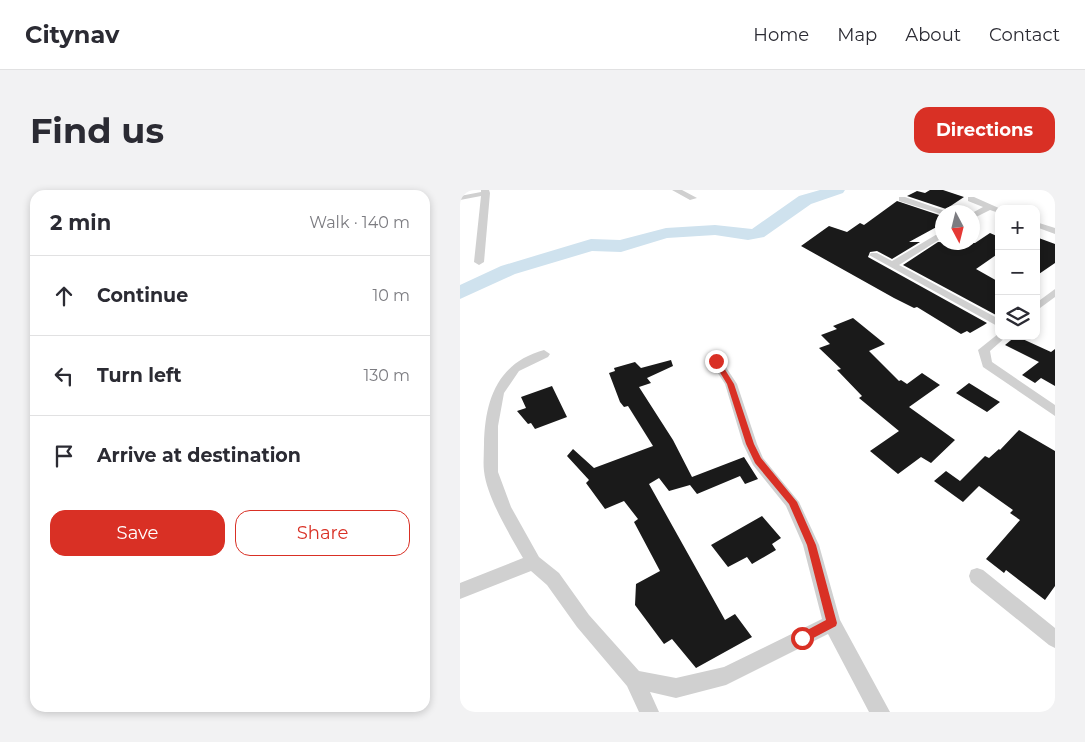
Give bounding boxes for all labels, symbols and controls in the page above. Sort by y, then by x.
text: Citynav [25,20,119,49]
text: Home [753,24,809,46]
text: Map [837,24,877,46]
text: About [905,24,961,46]
text: Contact [989,24,1060,46]
button: Directions [914,107,1055,153]
text: Find us [30,109,164,152]
north arrow [935,205,980,250]
map controls [995,205,1040,340]
button: + [995,205,1040,250]
text: 2 min [50,210,111,235]
text: Walk · 140 m [309,213,410,232]
button: − [995,250,1040,295]
icon: ahead [50,282,78,310]
text: Continue [97,284,188,307]
text: 10 m [372,286,410,305]
button: layers [995,295,1040,340]
route end [705,350,728,373]
icon: left [50,362,78,390]
text: Turn left [97,364,182,387]
text: 130 m [363,366,410,385]
icon: arrive [50,442,78,470]
text: Arrive at destination [97,444,301,467]
button: Save [50,510,225,556]
button: Share [235,510,410,556]
route start [791,627,814,650]

